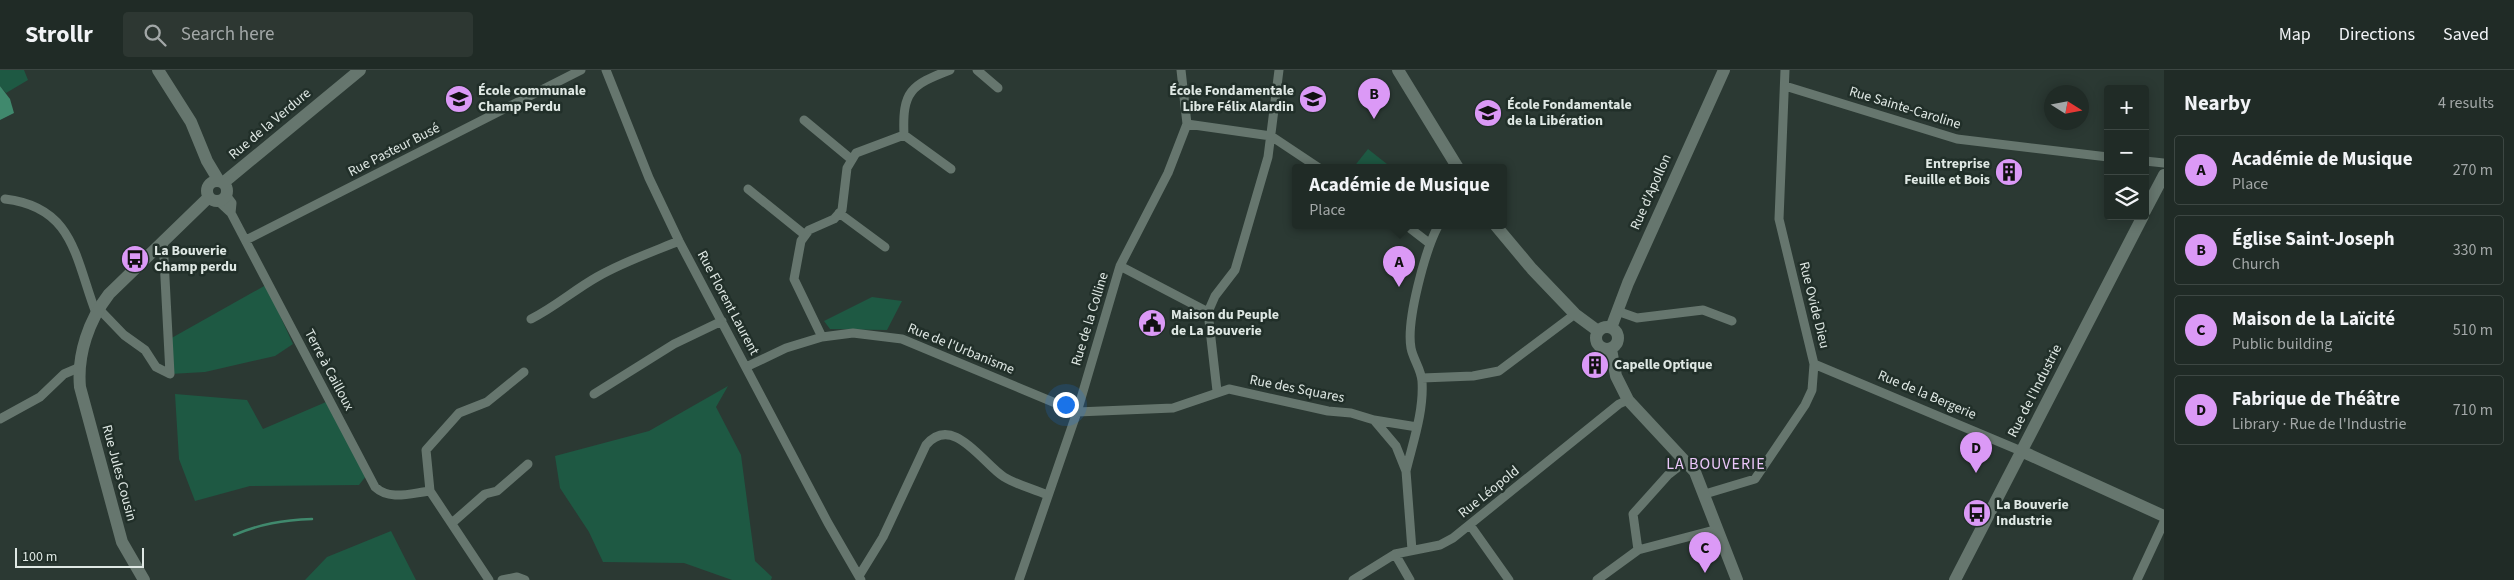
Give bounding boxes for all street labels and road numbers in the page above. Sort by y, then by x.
street label: Rue Sainte-Caroline [1847,81,1963,135]
street label: Rue de la Verdure [225,84,316,164]
street label: Rue Pasteur Busé [345,118,443,182]
street label: Rue d'Apollon [1625,151,1677,233]
street label: Rue Florent Laurent [692,247,764,359]
street label: Rue Ovide Dieu [1794,260,1834,350]
street label: Rue de la Colline [1066,270,1114,368]
street label: Rue de l'Urbanisme [904,318,1018,380]
street label: Terre à Cailloux [299,326,359,415]
street label: Rue de l'Industrie [2003,341,2067,441]
street label: Rue de la Bergerie [1875,365,1979,425]
street label: Rue des Squares [1248,370,1346,408]
street label: Rue Jules Cousin [97,423,141,523]
street label: Rue Léopold [1454,461,1524,523]

